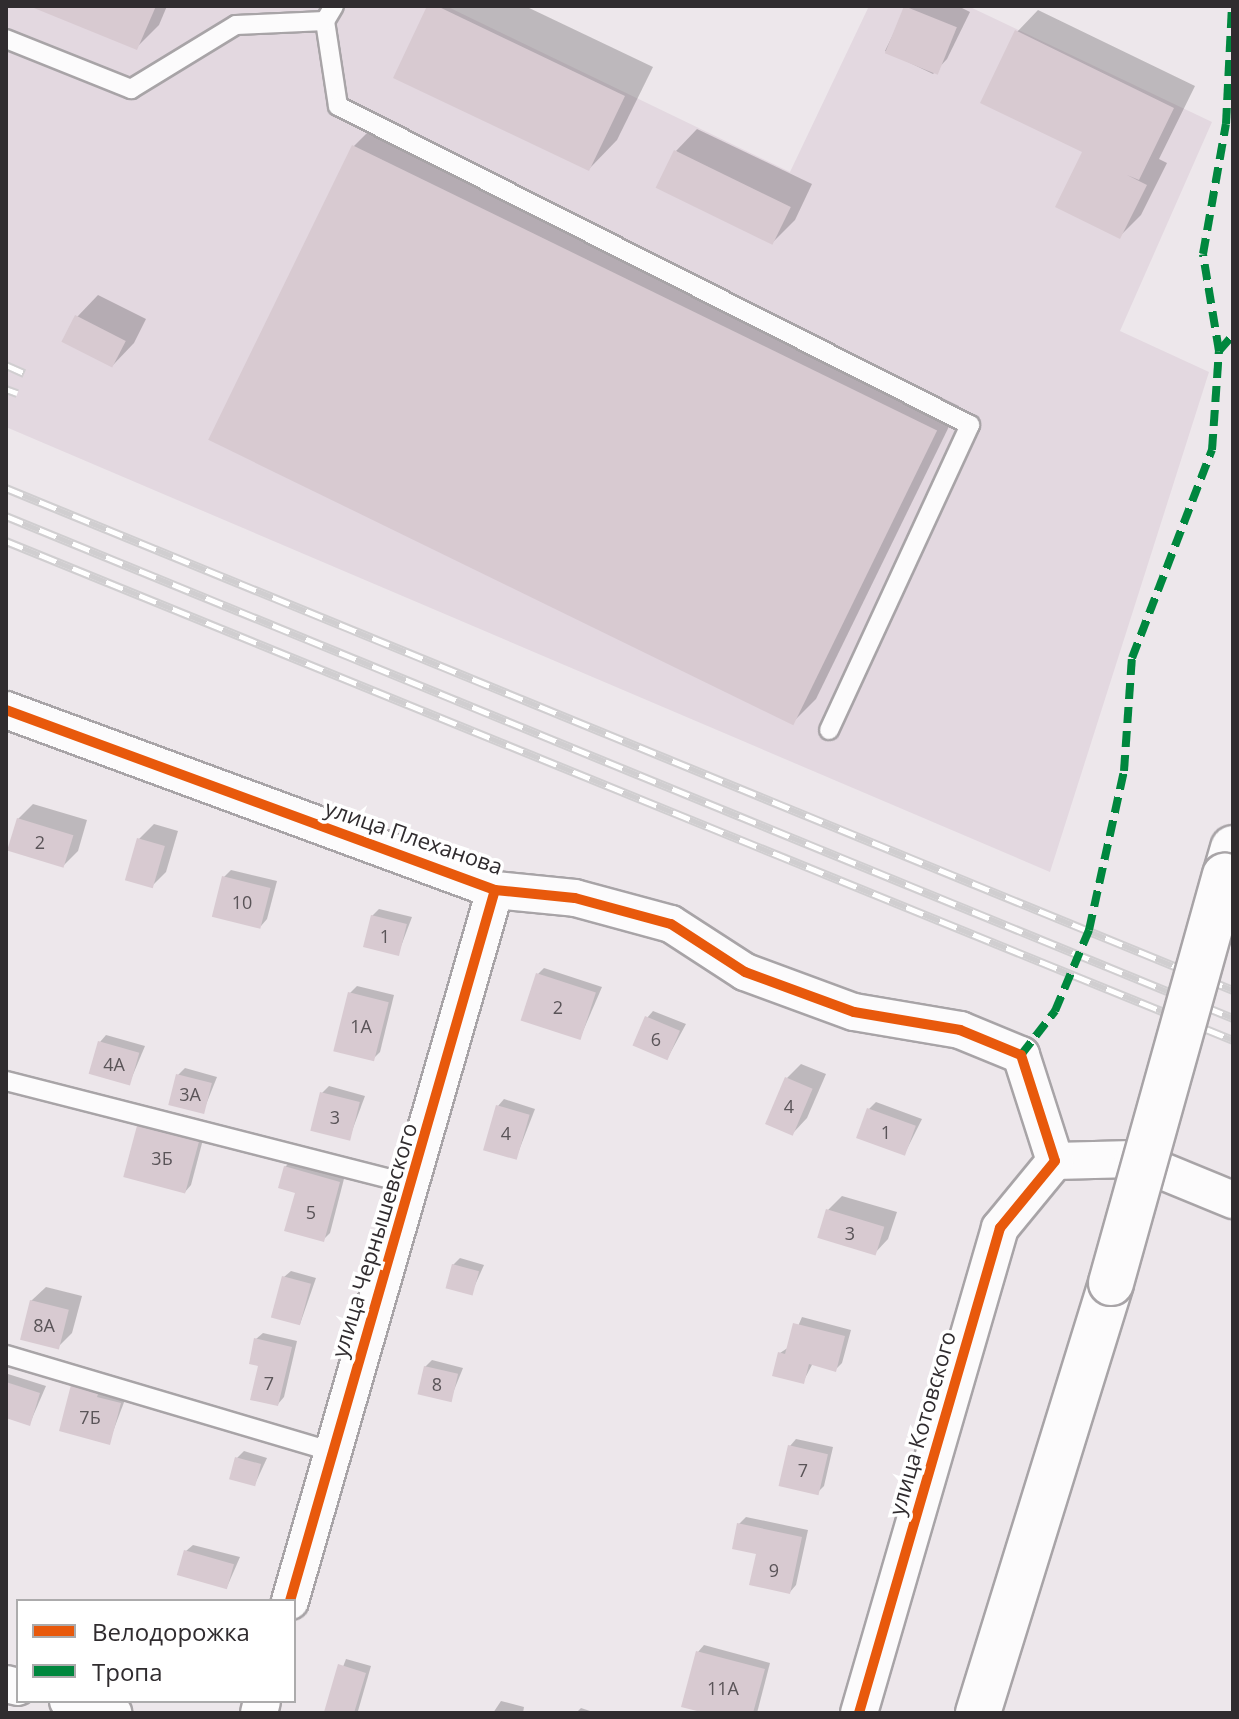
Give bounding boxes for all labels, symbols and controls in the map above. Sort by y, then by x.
street label: улица Плеханова [322,794,506,880]
house number: 2 [35,831,45,853]
house number: 10 [232,891,252,913]
house number: 1 [380,925,390,947]
house number: 2 [553,996,563,1018]
house number: 1А [350,1015,372,1037]
house number: 6 [651,1028,661,1050]
house number: 4А [103,1053,125,1075]
house number: 3А [179,1083,201,1105]
house number: 4 [784,1095,794,1117]
house number: 3 [330,1106,340,1128]
street label: улица Чернышевского [326,1120,422,1360]
house number: 1 [881,1121,891,1143]
house number: 4 [501,1122,511,1144]
house number: 3Б [151,1147,173,1169]
house number: 5 [306,1201,316,1223]
house number: 3 [845,1222,855,1244]
house number: 8А [33,1314,55,1336]
street label: улица Котовского [883,1328,961,1518]
house number: 7 [264,1372,274,1394]
house number: 8 [432,1373,442,1395]
house number: 7Б [79,1406,101,1428]
house number: 7 [798,1459,808,1481]
house number: 9 [769,1559,779,1581]
legend [16,1599,296,1703]
text: Велодорожка [92,1615,250,1648]
text: Тропа [92,1655,163,1688]
house number: 11А [707,1677,739,1699]

